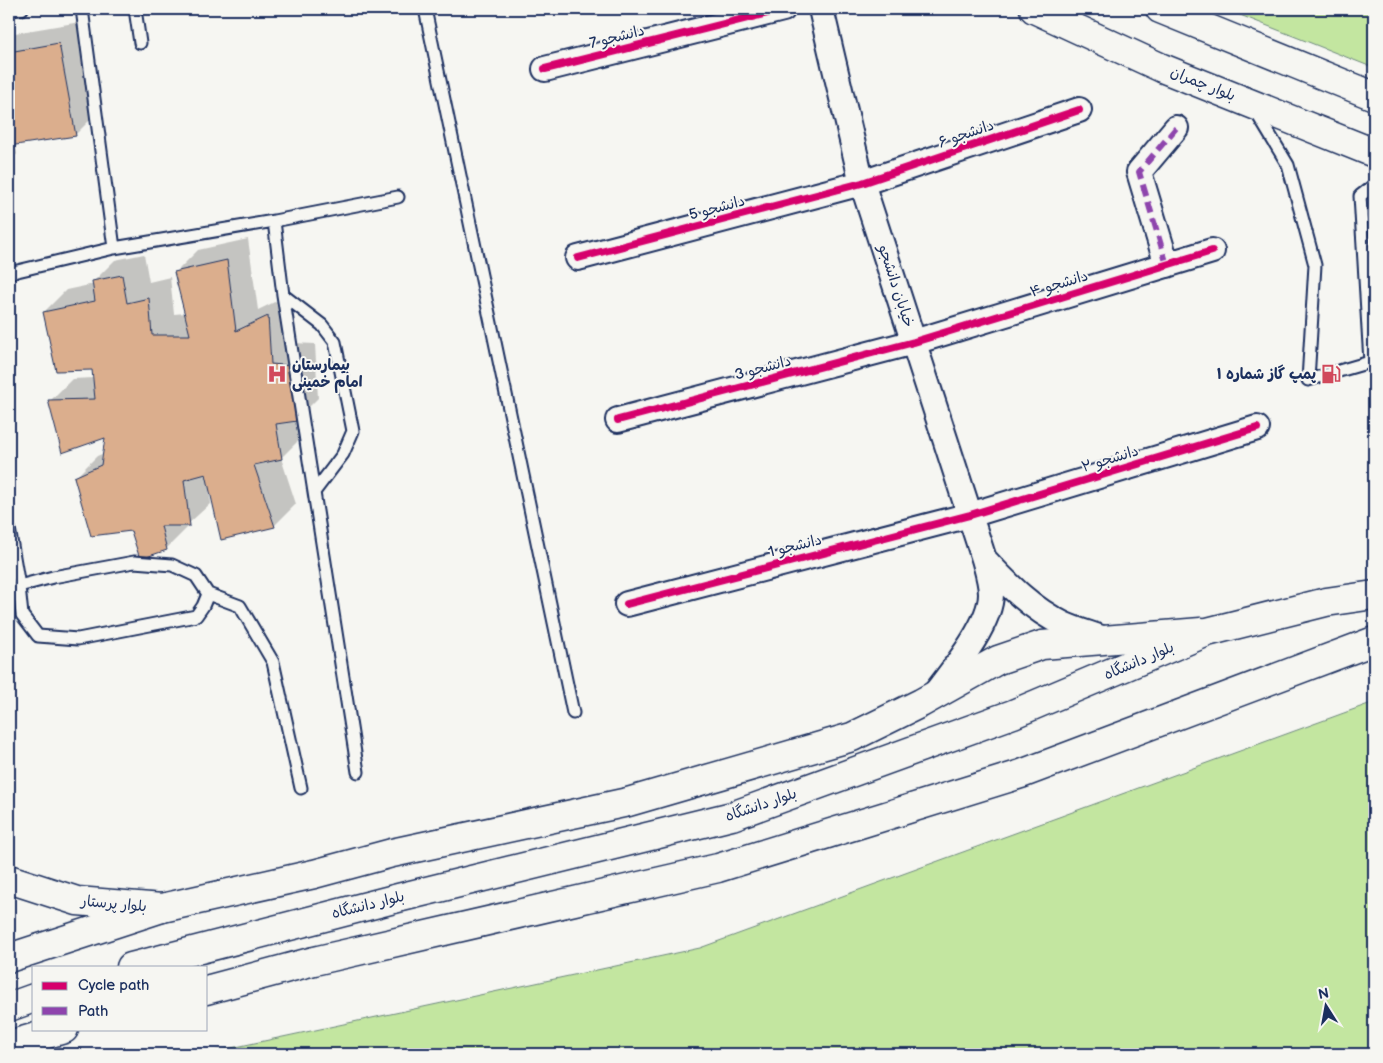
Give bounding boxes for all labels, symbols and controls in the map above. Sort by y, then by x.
street label: دانشجو 7 [588,21,646,53]
street label: بلوار چمران [1168,62,1238,106]
street label: دانشجو ۶ [936,116,996,152]
street label: دانشجو 5 [687,191,747,225]
street label: خیابان دانشجو [873,241,918,330]
street label: دانشجو ۴ [1028,266,1090,302]
street label: دانشجو 3 [733,351,793,385]
place label: بیمارستان امام خمینی [292,356,363,393]
hospital icon: بیمارستان امام خمینی [266,363,288,385]
fuel station icon: پمپ گاز شماره ۱ [1320,363,1342,385]
place label: پمپ گاز شماره ۱ [1217,364,1317,384]
street label: دانشجو ۲ [1079,441,1141,477]
street label: دانشجو 1 [766,530,824,562]
street label: بلوار دانشگاه [1101,638,1177,684]
street label: بلوار دانشگاه [723,784,799,826]
street label: بلوار دانشگاه [330,887,406,923]
street label: بلوار پرستار [79,892,148,916]
legend [32,966,208,1030]
text: Cycle path [78,976,149,995]
north arrow [1300,980,1350,1030]
text: N [1317,984,1330,1003]
text: Path [78,1002,108,1021]

